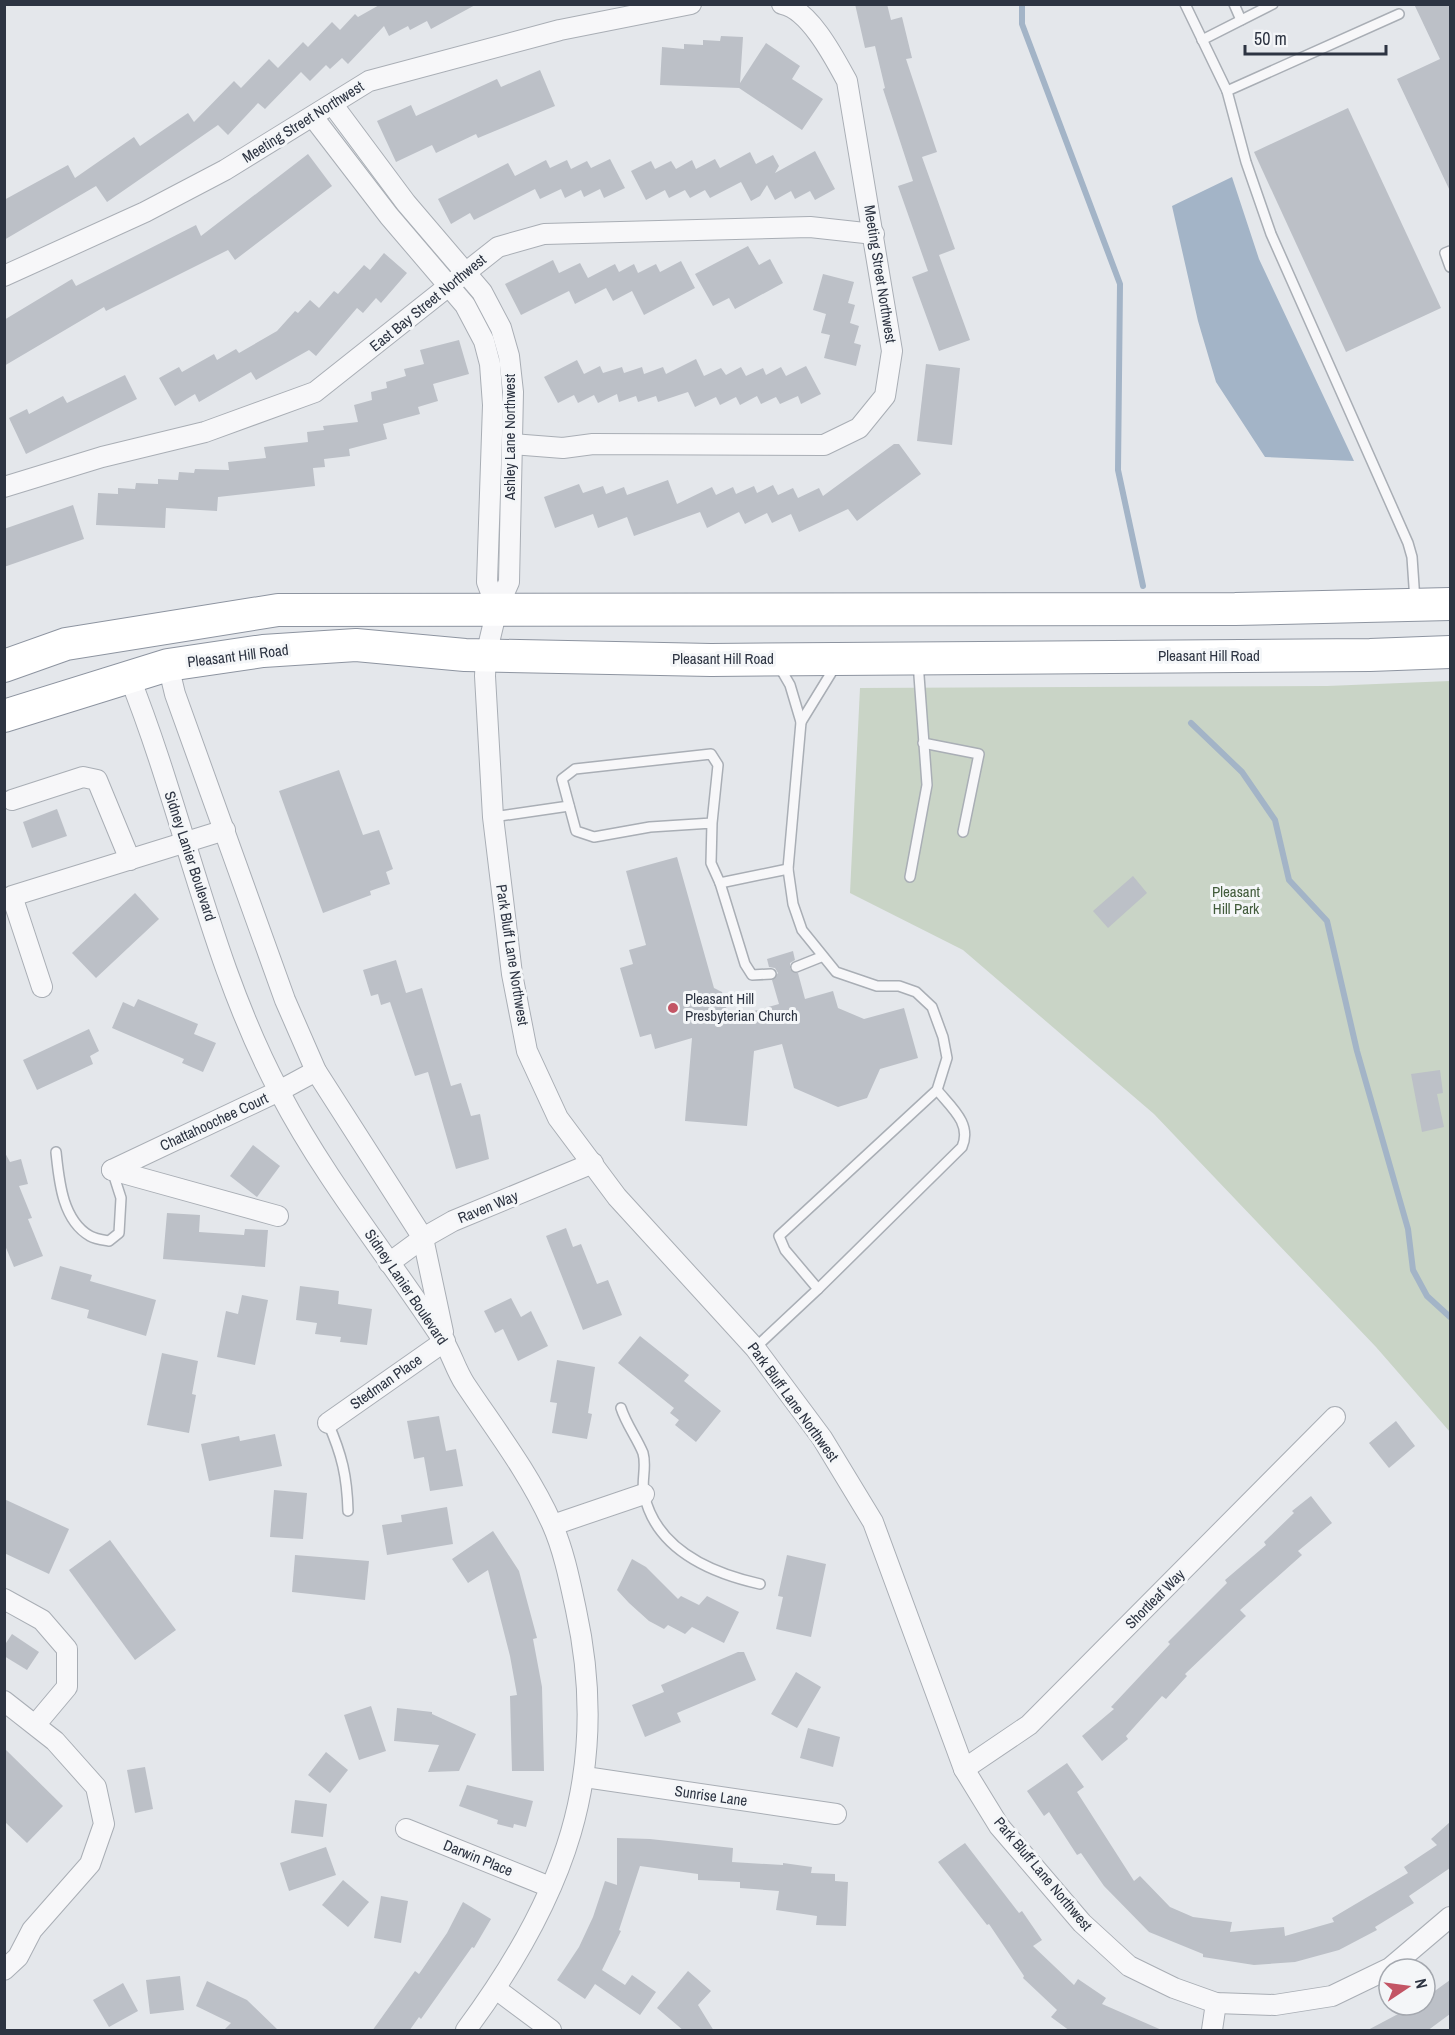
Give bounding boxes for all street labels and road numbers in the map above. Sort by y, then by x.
street label: Meeting Street Northwest [238,75,368,167]
street label: Meeting Street Northwest [859,203,902,345]
street label: East Bay Street Northwest [365,249,491,356]
street label: Ashley Lane Northwest [499,373,520,501]
street label: Pleasant Hill Road [186,639,290,672]
street label: Pleasant Hill Road [1158,645,1260,666]
street label: Pleasant Hill Road [672,648,774,669]
street label: Sidney Lanier Boulevard [160,788,221,923]
street label: Park Bluff Lane Northwest [491,883,534,1028]
street label: Chattahoochee Court [156,1087,272,1156]
street label: Raven Way [455,1185,522,1228]
street label: Sidney Lanier Boulevard [360,1225,453,1349]
street label: Park Bluff Lane Northwest [743,1338,844,1466]
street label: Stedman Place [346,1349,426,1414]
street label: Shortleaf Way [1120,1563,1190,1633]
street label: Sunrise Lane [673,1780,749,1811]
street label: Park Bluff Lane Northwest [989,1812,1098,1936]
street label: Darwin Place [440,1834,516,1881]

